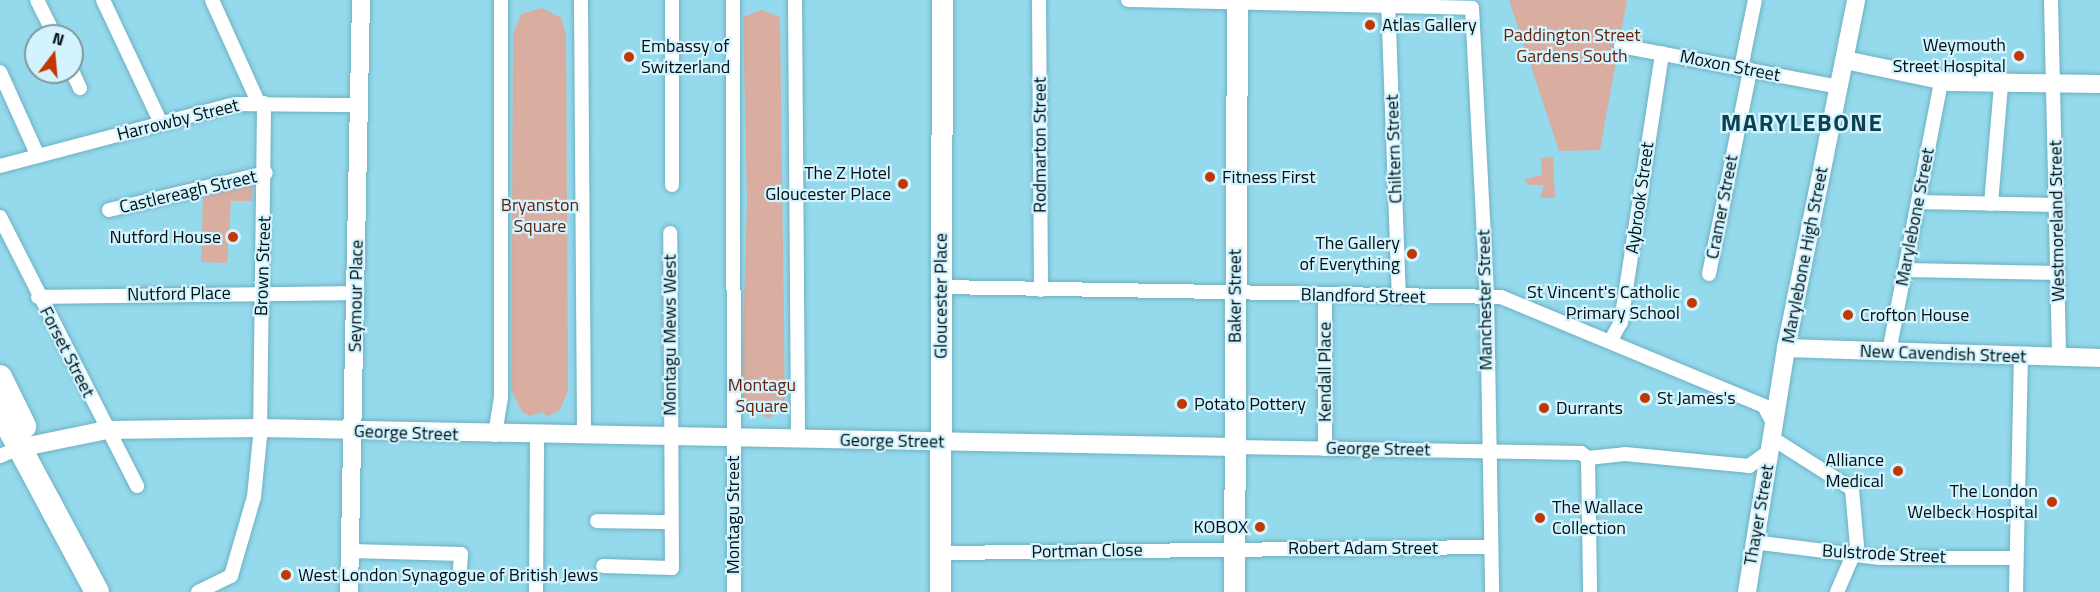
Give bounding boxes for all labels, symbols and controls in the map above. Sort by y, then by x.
place label: Atlas Gallery [1382,14,1477,36]
marker: Atlas Gallery [1363,18,1377,32]
north arrow [24,24,84,84]
park label: Paddington Street Gardens South [1503,25,1641,68]
text: N [50,26,67,52]
place label: Weymouth Street Hospital [1893,35,2006,78]
place label: Embassy of Switzerland [641,36,730,78]
street label: Moxon Street [1678,46,1782,86]
marker: Weymouth Street Hospital [2010,47,2028,65]
marker: Embassy of Switzerland [622,50,636,64]
street label: Rodmarton Street [1029,77,1051,213]
street label: Harrowby Street [115,94,241,146]
street label: Chiltern Street [1381,94,1407,204]
district label: MARYLEBONE [1721,109,1883,137]
street label: Westmoreland Street [2045,140,2069,302]
street label: Aybrook Street [1621,141,1659,255]
street label: Marylebone Street [1891,146,1939,288]
street label: Cramer Street [1701,153,1743,261]
place label: The Z Hotel Gloucester Place [765,163,891,206]
street label: Marylebone High Street [1777,165,1833,345]
street label: Castlereagh Street [117,166,259,218]
place label: Fitness First [1222,166,1316,188]
marker: Fitness First [1203,170,1217,184]
marker: The Z Hotel Gloucester Place [896,177,910,191]
park label: Bryanston Square [501,195,579,238]
street label: Brown Street [250,216,276,316]
place label: Nutford House [110,226,221,248]
street label: Manchester Street [1473,229,1497,371]
marker: Nutford House [226,230,240,244]
street label: Gloucester Place [930,233,952,359]
place label: The Gallery of Everything [1299,233,1400,276]
street label: Seymour Place [344,240,368,352]
marker: The Gallery of Everything [1405,247,1419,261]
street label: Baker Street [1224,249,1246,343]
street label: Montagu Mews West [659,254,681,416]
street label: Nutford Place [127,282,231,306]
place label: St Vincent's Catholic Primary School [1527,282,1680,324]
street label: Blandford Street [1301,284,1425,308]
marker: St Vincent's Catholic Primary School [1685,296,1699,310]
street label: Forset Street [35,303,99,401]
place label: Crofton House [1860,304,1969,326]
marker: Crofton House [1841,308,1855,322]
street label: Kendall Place [1314,322,1336,422]
street label: New Cavendish Street [1859,340,2027,368]
park label: Montagu Square [728,375,796,418]
place label: St James's [1657,387,1736,409]
marker: St James's [1638,391,1652,405]
place label: Potato Pottery [1194,393,1306,415]
marker: Potato Pottery [1175,397,1189,411]
place label: Durrants [1556,397,1623,419]
marker: Durrants [1537,401,1551,415]
street label: George Street [353,420,459,446]
street label: George Street [840,429,944,453]
street label: George Street [1326,437,1430,461]
place label: Alliance Medical [1825,450,1884,492]
street label: Montagu Street [722,456,744,574]
marker: Alliance Medical [1889,462,1907,480]
street label: Thayer Street [1739,463,1779,567]
place label: The London Welbeck Hospital [1907,481,2038,524]
marker: The London Welbeck Hospital [2043,493,2061,511]
place label: The Wallace Collection [1552,497,1643,540]
marker: The Wallace Collection [1533,511,1547,525]
place label: KOBOX [1194,516,1248,538]
marker: KOBOX [1253,520,1267,534]
street label: Robert Adam Street [1288,537,1438,559]
street label: Portman Close [1031,539,1143,563]
street label: Bulstrode Street [1822,540,1946,568]
place label: West London Synagogue of British Jews [298,564,598,586]
marker: West London Synagogue of British Jews [279,568,293,582]

